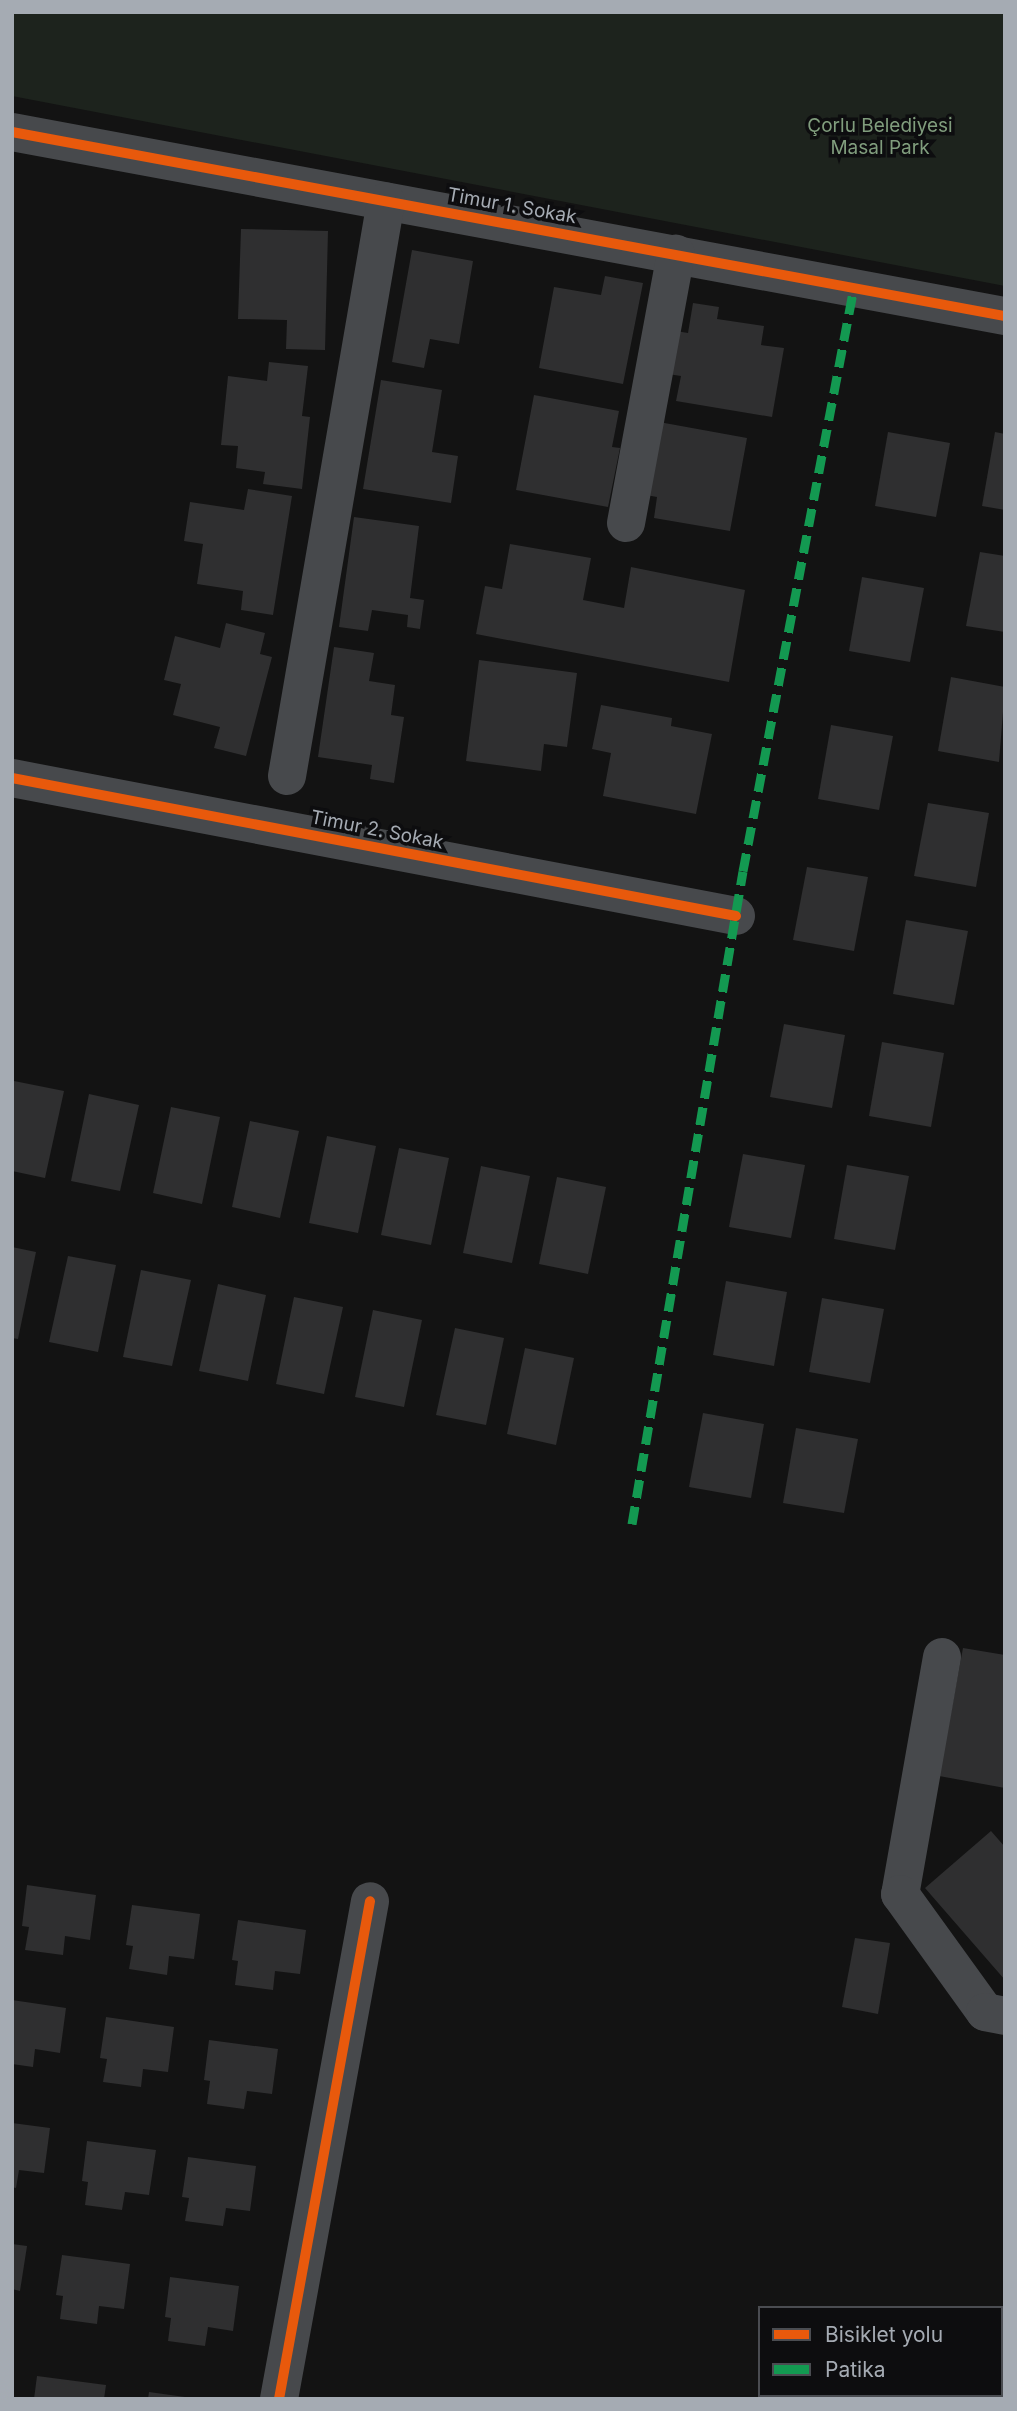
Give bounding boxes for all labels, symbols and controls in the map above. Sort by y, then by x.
park label: Çorlu Belediyesi Masal Park [807,115,953,159]
street label: Timur 1. Sokak [446,183,578,229]
street label: Timur 2. Sokak [309,806,445,854]
legend [758,2306,1003,2397]
text: Bisiklet yolu [825,2322,943,2347]
text: Patika [825,2357,885,2382]

